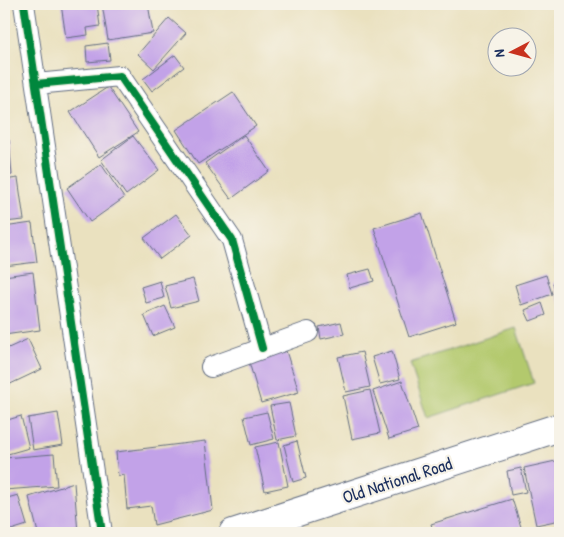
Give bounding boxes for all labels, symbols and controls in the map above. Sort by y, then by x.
north arrow [486,28,536,78]
text: N [489,48,508,58]
street label: Old National Road [339,451,455,509]

